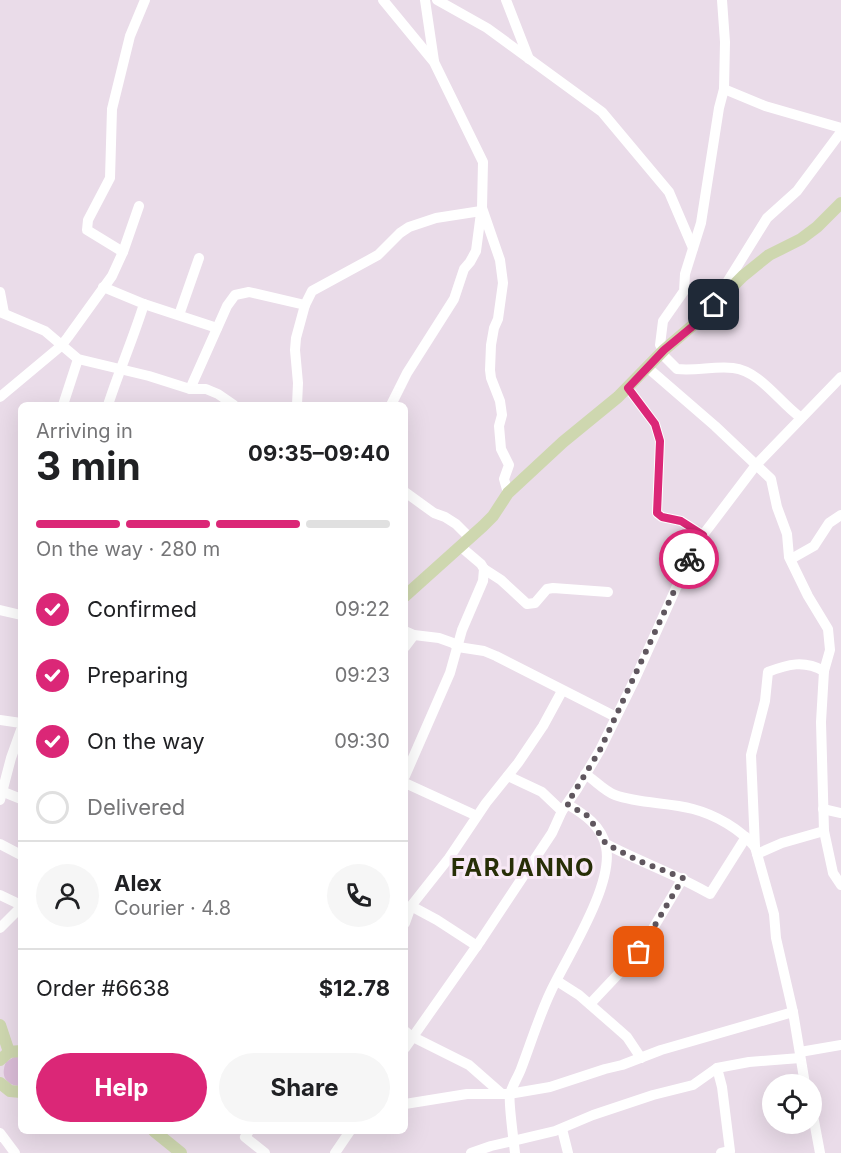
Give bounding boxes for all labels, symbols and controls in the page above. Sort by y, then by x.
pin [688,279,739,330]
icon: home [697,288,730,321]
text: Arriving in [36,419,133,443]
text: 09:35–09:40 [248,440,390,466]
text: 3 min [36,442,141,489]
courier [659,529,719,589]
text: On the way · 280 m [36,537,220,561]
icon: bike [673,543,706,576]
icon: check [36,593,69,626]
text: Confirmed [87,596,197,622]
text: 09:22 [335,597,390,621]
icon: check [36,659,69,692]
text: Preparing [87,662,188,688]
text: 09:23 [335,663,390,687]
icon: check [36,725,69,758]
text: On the way [87,728,205,754]
text: 09:30 [334,729,390,753]
text: Delivered [87,794,185,820]
district label: FARJANNO [451,853,595,882]
button: person [36,864,99,927]
button: phone [327,864,390,927]
text: Alex [114,870,162,896]
text: Courier · 4.8 [114,896,231,920]
pin [613,926,664,977]
icon: bag [622,935,655,968]
text: Order #6638 [36,975,170,1001]
text: $12.78 [319,975,390,1001]
button: Help [36,1053,207,1122]
button: Share [219,1053,390,1122]
map controls [762,1074,822,1134]
button: locate [762,1074,822,1134]

